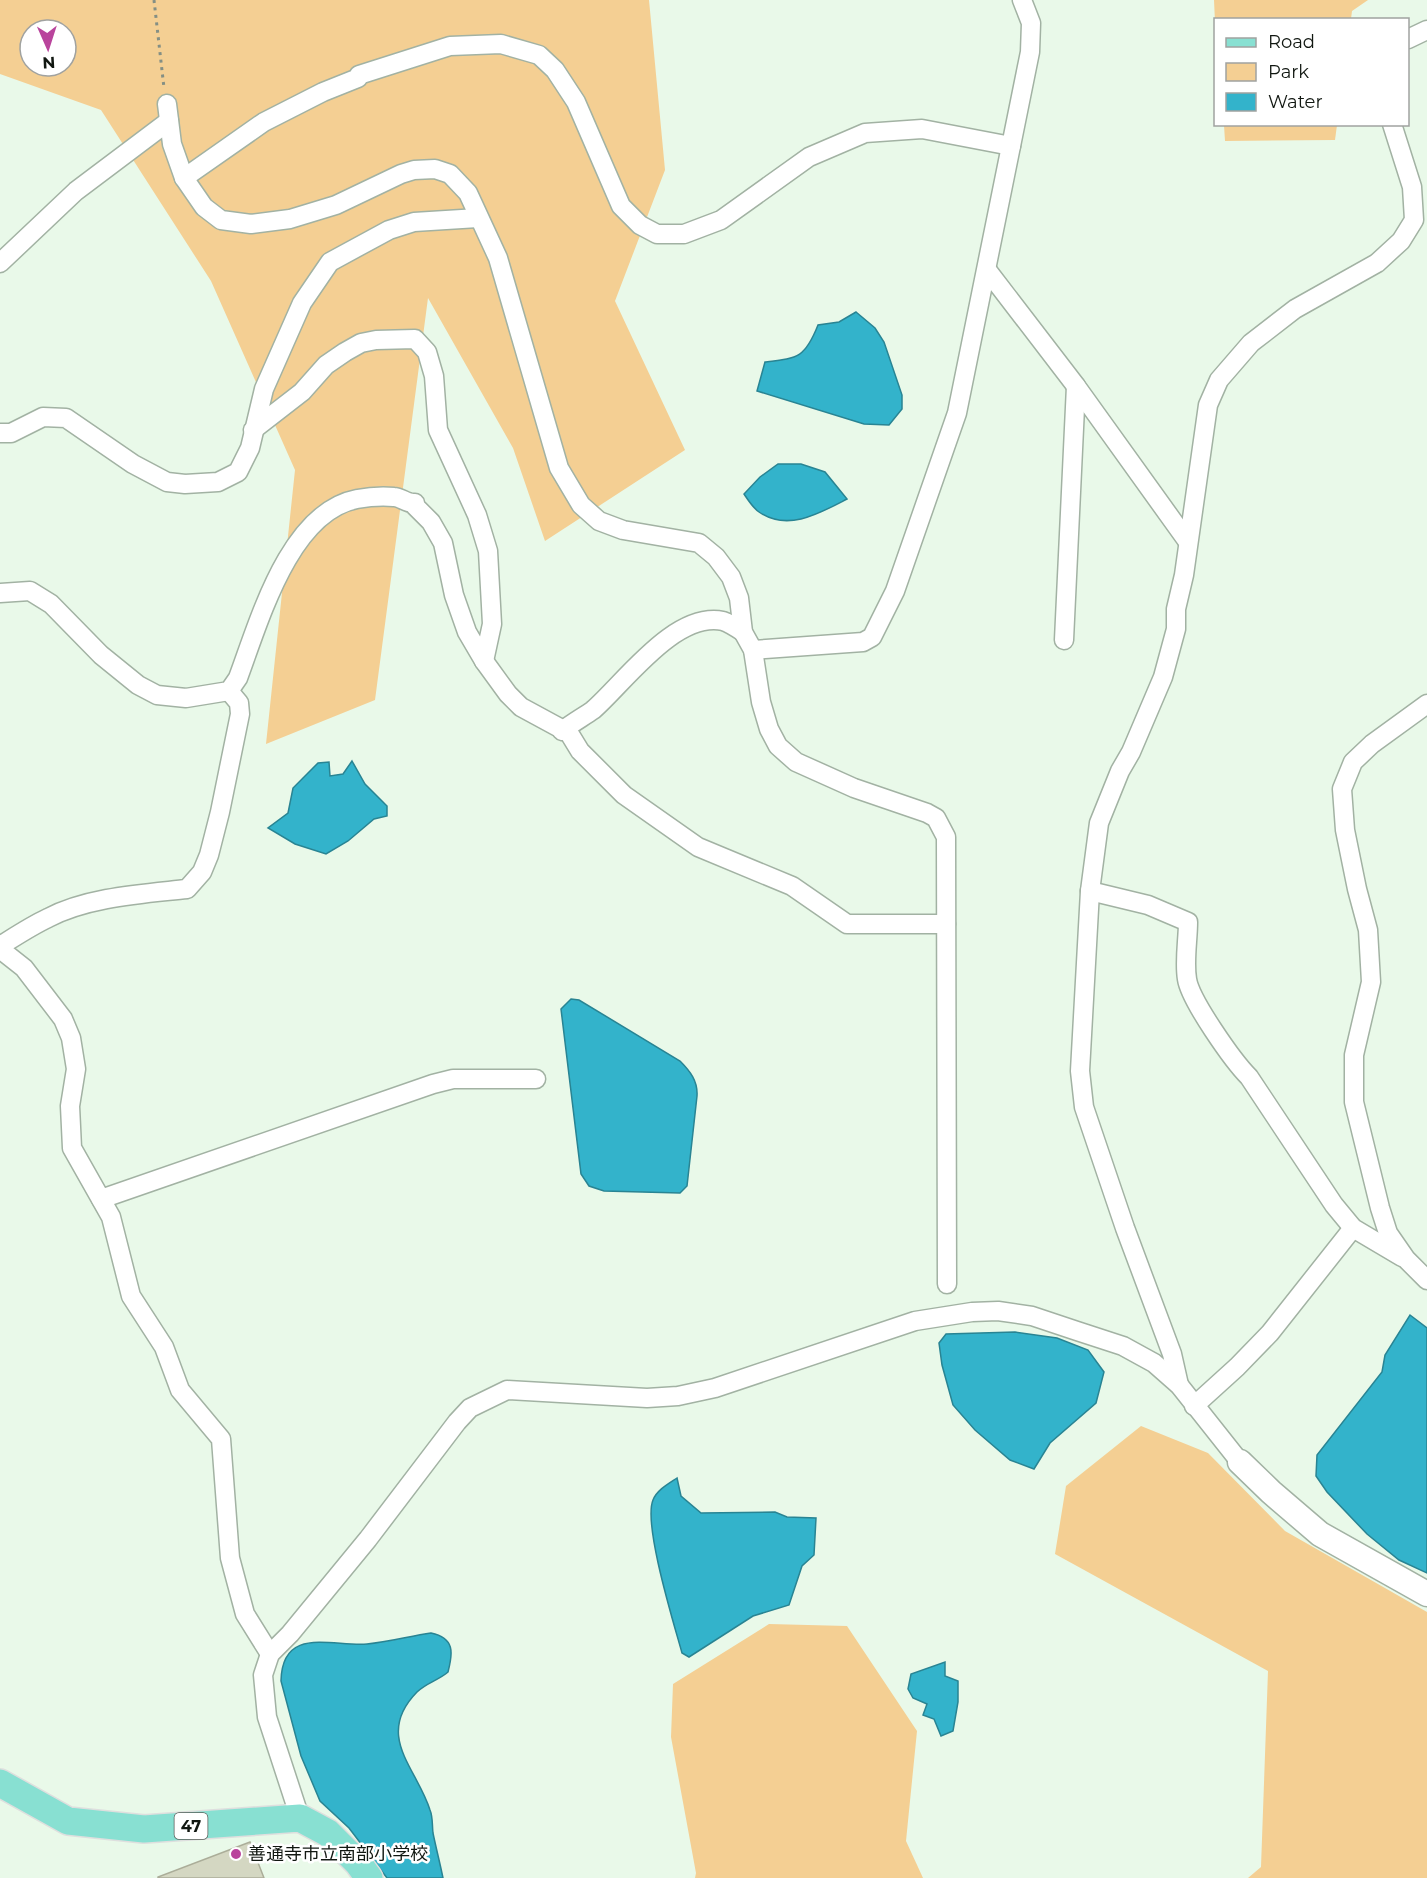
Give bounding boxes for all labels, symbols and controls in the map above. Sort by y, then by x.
north arrow [18,18,78,78]
legend [1214,18,1409,126]
text: Road [1268,31,1315,53]
text: N [42,53,56,72]
text: Park [1268,61,1309,83]
text: Water [1268,91,1323,113]
road number: 47 [174,1813,207,1839]
place label: 善通寺市立南部小学校 [248,1843,428,1865]
marker: 善通寺市立南部小学校 [229,1847,243,1861]

